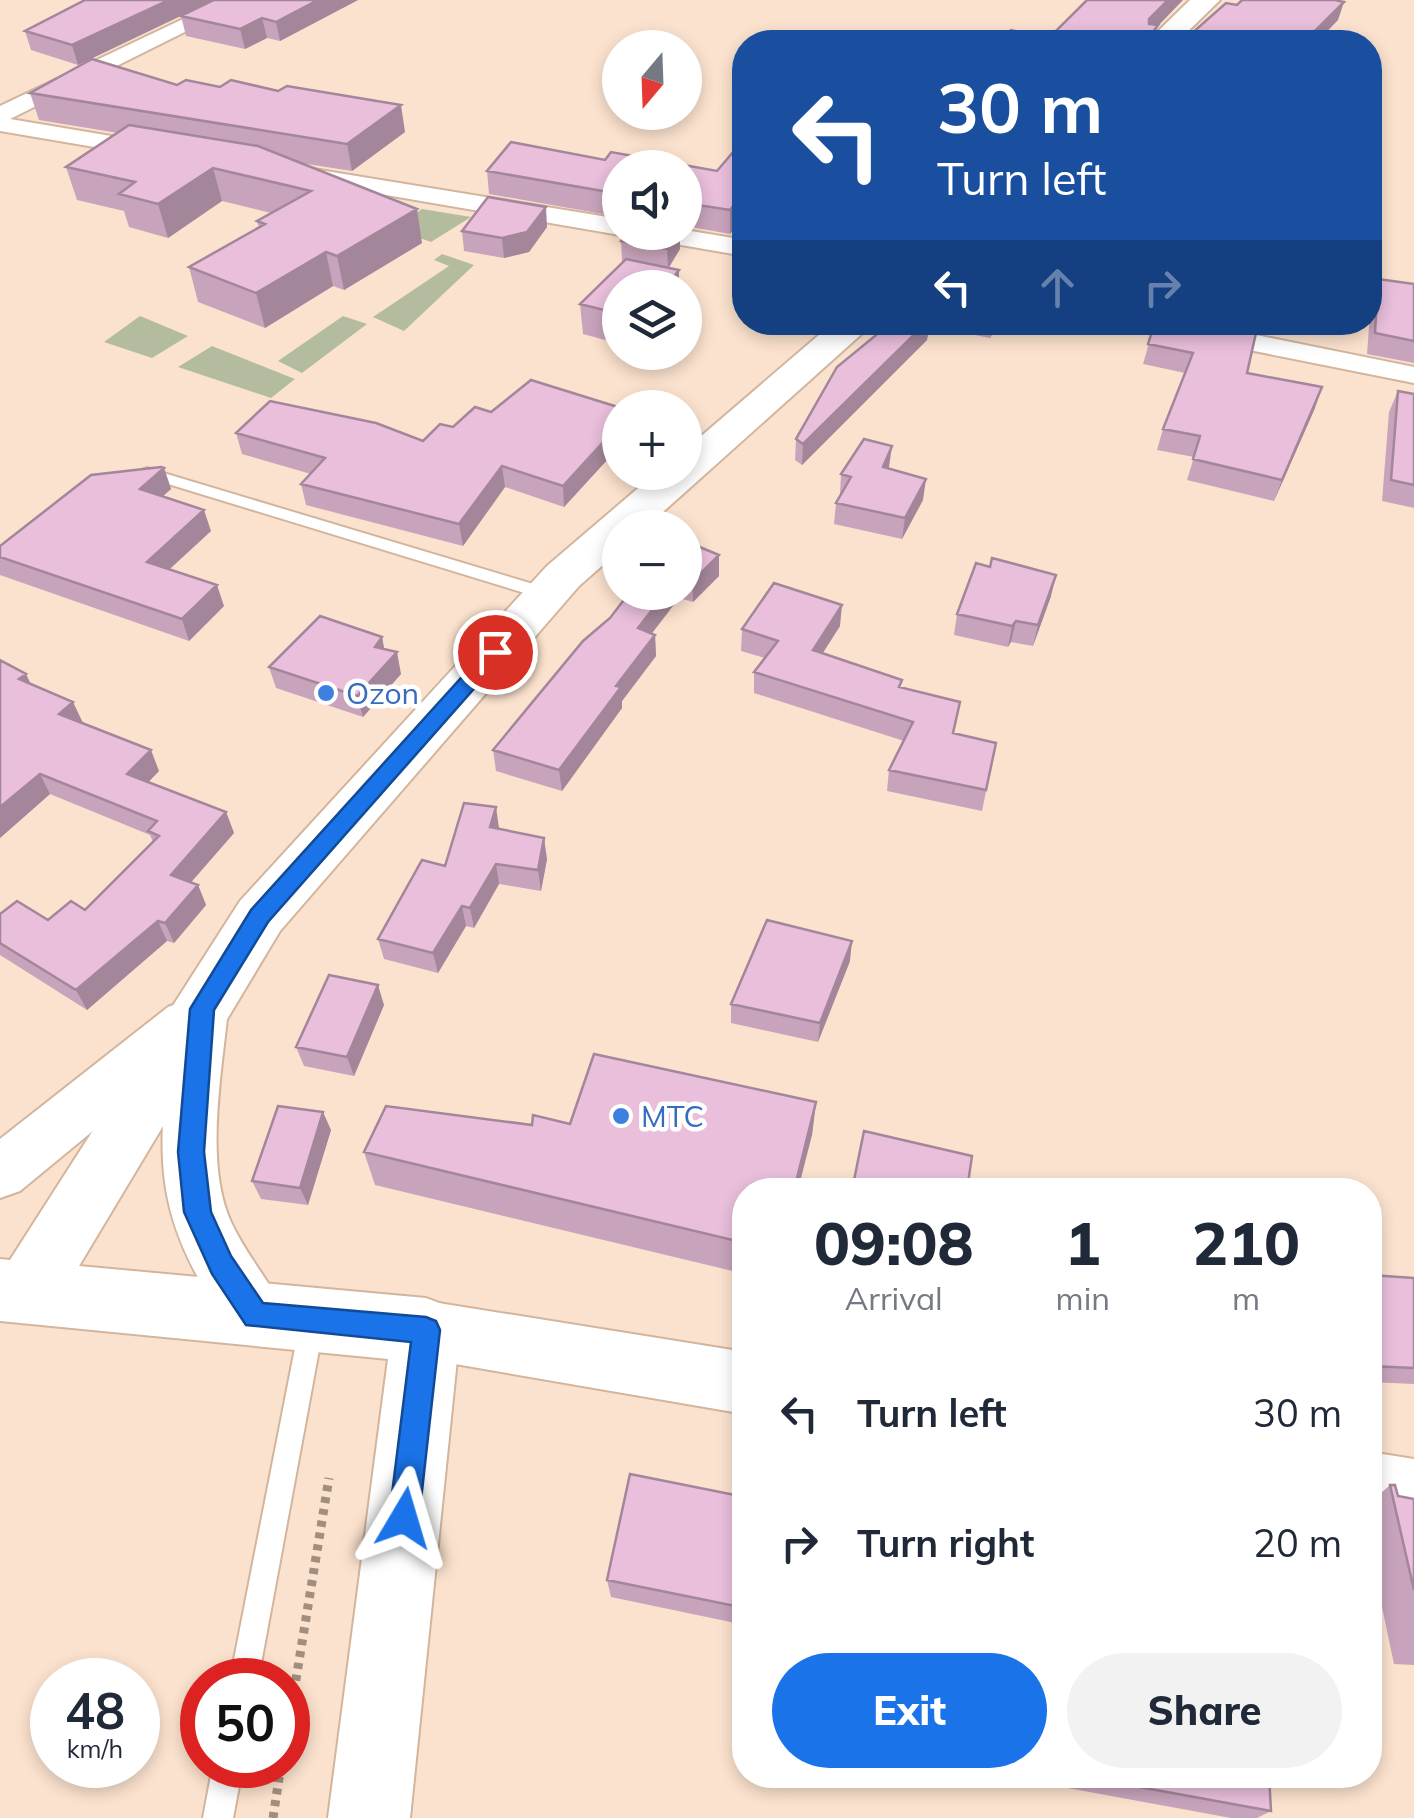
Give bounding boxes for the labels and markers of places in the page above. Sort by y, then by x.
pin [453,610,538,695]
place label: Ozon [346,674,419,712]
marker: Ozon [315,682,337,704]
place label: МТС [641,1097,704,1135]
marker: МТС [610,1105,632,1127]

